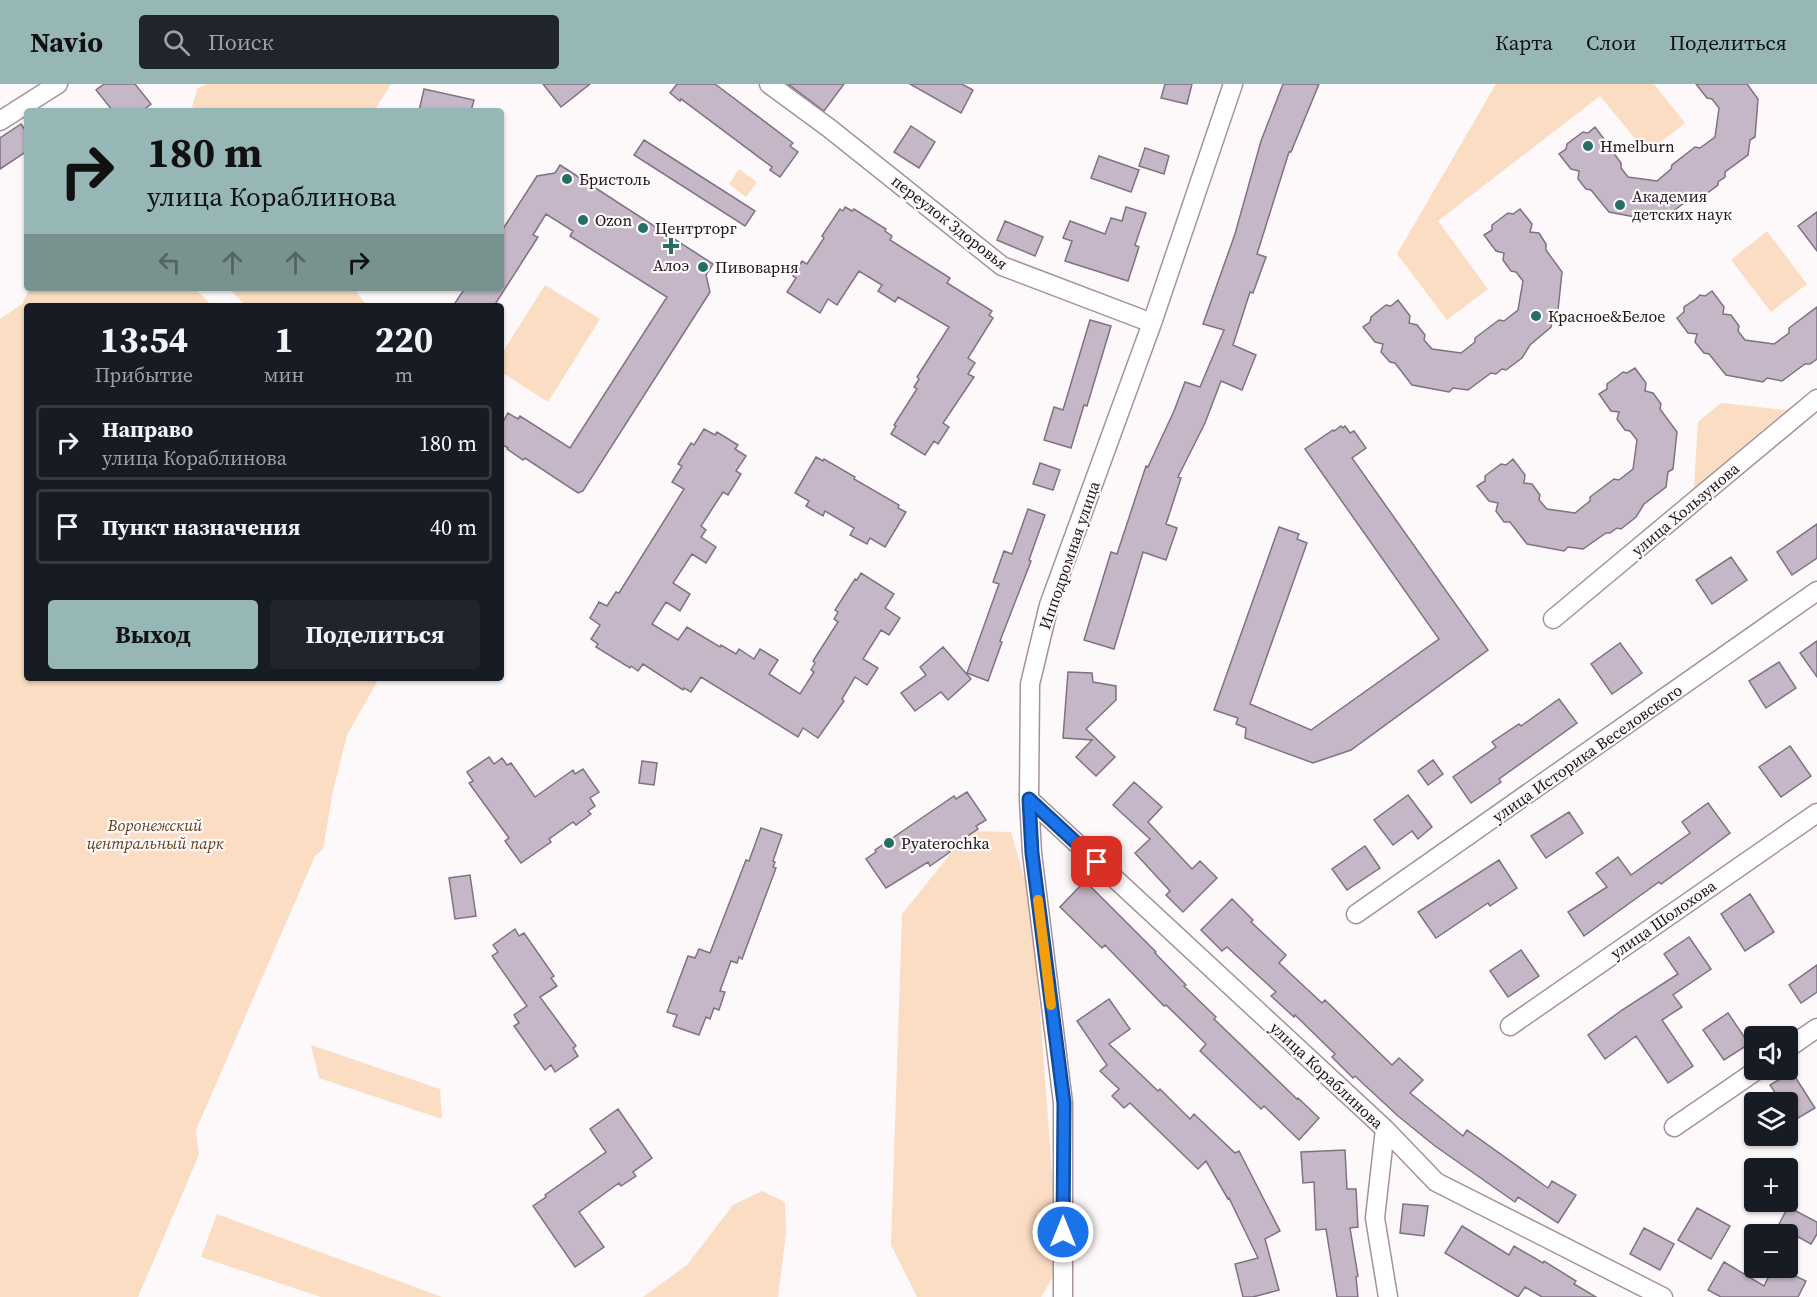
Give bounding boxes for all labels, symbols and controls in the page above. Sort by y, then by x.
search box [139,15,559,69]
text: Navio [30,23,103,61]
icon: search [160,26,193,59]
text: Поиск [208,27,274,57]
text: Карта [1495,28,1553,57]
text: Слои [1586,28,1636,57]
text: Поделиться [1669,28,1787,57]
text: 180 m [147,123,262,181]
icon: right [48,132,126,210]
place label: Hmelburn [1600,135,1675,157]
marker: Hmelburn [1581,139,1595,153]
place label: Бристоль [579,168,650,190]
street label: переулок Здоровья [887,170,1013,274]
marker: Бристоль [560,172,574,186]
text: улица Кораблинова [147,178,397,215]
place label: Академия детских наук [1632,185,1732,225]
marker: Академия детских наук [1613,198,1627,212]
place label: Ozon [595,209,632,231]
marker: Ozon [576,213,590,227]
place label: Центрторг [655,217,737,239]
marker: Центрторг [636,221,650,235]
marker: Алоэ [664,239,678,253]
icon: left [153,246,186,279]
icon: ahead [216,246,249,279]
icon: ahead [279,246,312,279]
icon: right [342,246,375,279]
place label: Алоэ [653,254,689,276]
place label: Пивоварня [715,256,799,278]
marker: Пивоварня [696,260,710,274]
place label: Красное&Белое [1548,305,1665,327]
marker: Красное&Белое [1529,309,1543,323]
text: 13:54 [99,315,188,364]
text: 1 [274,315,294,364]
text: 220 [375,315,433,364]
text: Прибытие [95,361,193,389]
text: мин [264,361,304,389]
text: m [395,361,413,389]
text: Направо [102,414,193,444]
icon: right [51,426,84,459]
text: 180 m [419,428,477,458]
text: улица Кораблинова [102,444,287,472]
street label: улица Хользунова [1626,457,1744,561]
street label: Ипподромная улица [1033,477,1105,632]
icon: arrive [51,510,84,543]
text: Пункт назначения [102,512,300,542]
text: 40 m [430,512,477,542]
button: Выход [48,600,258,669]
button: Поделиться [270,600,480,669]
street label: улица Историка Веселовского [1488,679,1687,827]
park label: Воронежский центральный парк [86,814,224,854]
place label: Pyaterochka [901,832,991,854]
marker: Pyaterochka [882,836,896,850]
pin [1071,836,1122,887]
icon: arrive [1080,845,1113,878]
street label: улица Шолохова [1606,874,1721,964]
street label: улица Кораблинова [1265,1017,1389,1134]
map controls [1744,1026,1798,1278]
button: sound [1744,1026,1798,1080]
button: layers [1744,1092,1798,1146]
button: + [1744,1158,1798,1212]
position arrow [1031,1200,1095,1264]
button: − [1744,1224,1798,1278]

